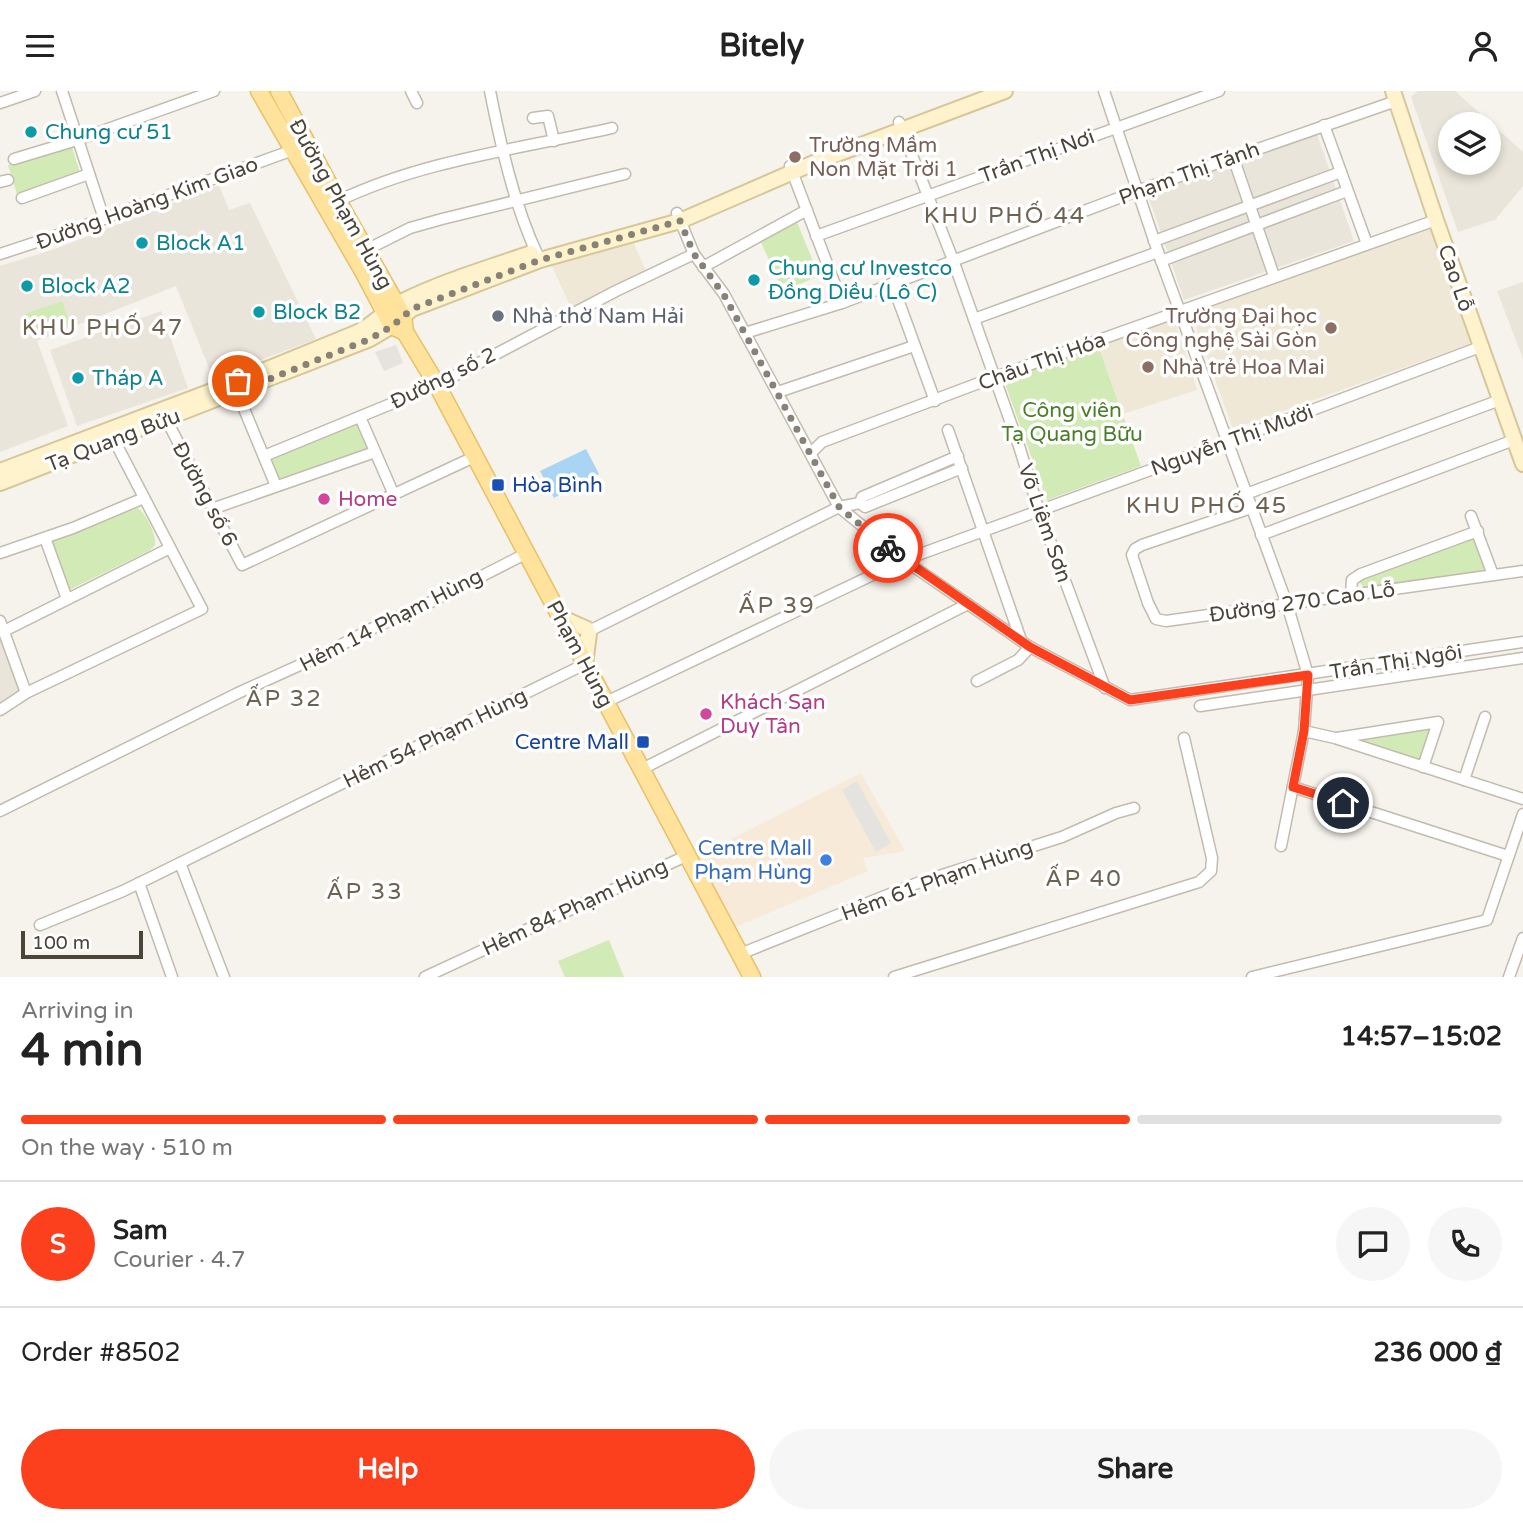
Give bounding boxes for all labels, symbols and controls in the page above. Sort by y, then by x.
icon: menu [21,27,59,65]
text: Bitely [719,27,804,65]
icon: person [1464,27,1502,65]
map controls [1438,112,1501,175]
button: layers [1438,112,1501,175]
street label: Đường Phạm Hùng [283,115,398,294]
place label: Chung cư 51 [45,120,173,145]
marker: Chung cư 51 [23,124,39,140]
street label: Trần Thị Nơi [976,124,1098,189]
place label: Trường Mầm Non Mặt Trời 1 [809,133,958,182]
street label: Phạm Thị Tánh [1115,136,1263,211]
marker: Trường Mầm Non Mặt Trời 1 [787,149,803,165]
street label: Đường Hoàng Kim Giao [33,152,262,255]
district label: KHU PHỐ 44 [924,200,1086,230]
place label: Block A1 [156,231,245,256]
marker: Block A1 [134,235,150,251]
street label: Cao Lỗ [1432,241,1479,315]
place label: Chung cư Investco Đồng Diều (Lô C) [768,256,952,305]
marker: Chung cư Investco Đồng Diều (Lô C) [746,272,762,288]
place label: Block A2 [41,274,130,299]
marker: Block A2 [19,278,35,294]
place label: Block B2 [273,300,361,325]
marker: Block B2 [251,304,267,320]
place label: Nhà thờ Nam Hải [512,304,684,329]
place label: Trường Đại học Công nghệ Sài Gòn [1125,304,1317,353]
marker: Nhà thờ Nam Hải [490,308,506,324]
district label: KHU PHỐ 47 [22,312,184,342]
marker: Trường Đại học Công nghệ Sài Gòn [1323,320,1339,336]
street label: Châu Thị Hóa [975,327,1109,396]
street label: Đường số 2 [386,342,500,415]
pin [208,351,268,411]
place label: Nhà trẻ Hoa Mai [1162,355,1325,380]
marker: Nhà trẻ Hoa Mai [1140,359,1156,375]
icon: bag [219,362,257,400]
place label: Tháp A [92,366,164,391]
marker: Tháp A [70,370,86,386]
park label: Công viên Tạ Quang Bữu [1001,398,1143,447]
street label: Nguyễn Thị Mười [1148,399,1317,481]
street label: Tạ Quang Bửu [43,403,184,477]
street label: Đường số 6 [167,438,242,551]
street label: Võ Liêm Sơn [1013,460,1077,586]
place label: Hòa Bình [512,473,603,498]
marker: Hòa Bình [490,477,506,493]
place label: Home [338,487,398,512]
district label: KHU PHỐ 45 [1126,490,1288,520]
marker: Home [316,491,332,507]
courier [853,513,923,583]
icon: bike [869,529,907,567]
street label: Hẻm 14 Phạm Hùng [296,564,487,677]
street label: Đường 270 Cao Lỗ [1207,577,1397,628]
district label: ẤP 39 [738,590,816,620]
street label: Phạm Hùng [541,596,618,712]
street label: Trần Thị Ngôi [1328,640,1464,685]
district label: ẤP 32 [245,683,323,713]
street label: Hẻm 54 Phạm Hùng [339,683,531,794]
place label: Khách Sạn Duy Tân [720,690,826,739]
marker: Khách Sạn Duy Tân [698,706,714,722]
place label: Centre Mall [515,730,629,755]
marker: Centre Mall [635,734,651,750]
pin [1313,773,1373,833]
icon: home [1324,784,1362,822]
street label: Hẻm 61 Phạm Hùng [838,834,1036,927]
place label: Centre Mall Phạm Hùng [694,836,812,885]
marker: Centre Mall Phạm Hùng [818,852,834,868]
street label: Hẻm 84 Phạm Hùng [479,853,672,961]
district label: ẤP 40 [1045,863,1123,893]
district label: ẤP 33 [326,876,404,906]
scale bar [21,928,144,960]
text: 100 m [32,932,90,954]
text: Arriving in [21,997,134,1025]
text: 14:57–15:02 [1341,1021,1502,1052]
text: 4 min [21,1023,144,1078]
text: On the way · 510 m [21,1134,233,1162]
button: chat [1336,1207,1410,1281]
button: phone [1428,1207,1502,1281]
text: Sam [113,1215,168,1246]
text: S [50,1229,66,1260]
text: Courier · 4.7 [113,1246,246,1274]
text: Order #8502 [21,1337,181,1368]
text: 236 000 ₫ [1373,1337,1502,1368]
button: Help [21,1429,755,1509]
button: Share [769,1429,1502,1509]

